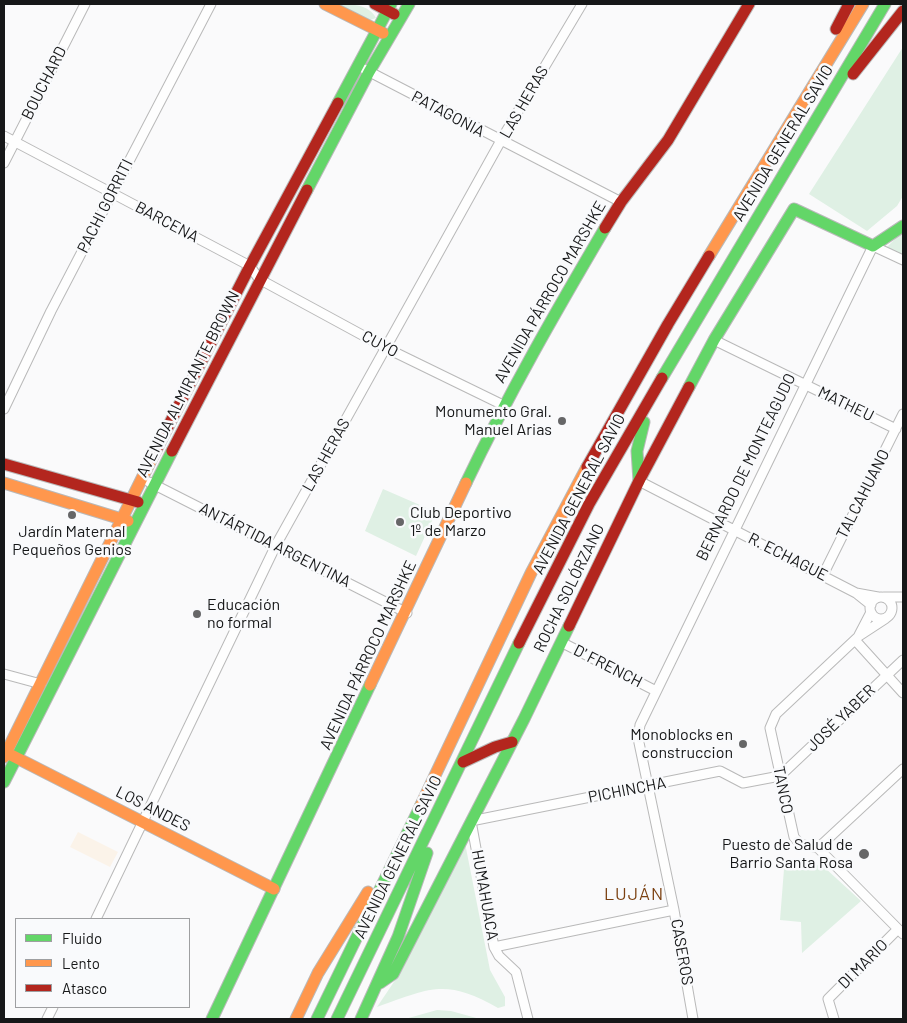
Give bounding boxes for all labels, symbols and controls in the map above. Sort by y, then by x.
street label: BOUCHARD [17,43,71,123]
street label: AVENIDA GENERAL SAVIO [729,61,837,225]
street label: LAS HERAS [496,62,552,142]
street label: PATAGONIA [408,87,488,141]
street label: PACHI GORRITI [73,156,137,256]
street label: BARCENA [132,197,202,247]
street label: AVENIDA PÁRROCO MARSHKE [490,198,610,386]
street label: AVENIDA ALMIRANTE BROWN [133,288,243,480]
street label: CUYO [358,326,402,362]
street label: BERNARDO DE MONTEAGUDO [692,370,800,564]
street label: MATHEU [815,382,877,426]
place label: Monumento Gral. Manuel Arias [435,402,552,440]
street label: AVENIDA GENERAL SAVIO [528,410,630,578]
street label: LAS HERAS [298,415,354,495]
marker: Monumento Gral. Manuel Arias [556,415,568,427]
street label: TALCAHUANO [832,446,894,542]
street label: ANTÁRTIDA ARGENTINA [196,498,354,592]
place label: Club Deportivo 1º de Marzo [410,503,512,541]
marker: Jardín Maternal Pequeños Genios [66,509,78,521]
marker: Club Deportivo 1º de Marzo [394,516,406,528]
street label: ROCHA SOLÓRZANO [530,521,608,655]
place label: Jardín Maternal Pequeños Genios [12,522,132,560]
street label: R. ECHAGUE [745,529,831,585]
street label: AVENIDA PÁRROCO MARSHKE [316,557,420,753]
place label: Educación no formal [207,595,280,633]
marker: Educación no formal [191,608,203,620]
street label: D' FRENCH [570,640,646,692]
street label: JOSÉ YABER [803,680,879,756]
place label: Monoblocks en construccion [630,725,733,763]
marker: Monoblocks en construccion [737,738,749,750]
street label: TANCO [769,764,797,816]
street label: AVENIDA GENERAL SAVIO [350,772,446,942]
street label: PICHINCHA [587,773,667,807]
street label: LOS ANDES [113,782,193,836]
place label: Puesto de Salud de Barrio Santa Rosa [722,835,853,873]
marker: Puesto de Salud de Barrio Santa Rosa [857,847,871,861]
street label: HUMAHUACA [468,848,502,942]
district label: LUJÁN [603,883,665,905]
street label: CASEROS [667,917,697,987]
legend [15,918,190,1008]
text: Fluido [62,929,102,947]
street label: DI MARIO [834,935,892,993]
text: Lento [62,954,100,972]
text: Atasco [62,979,107,997]

